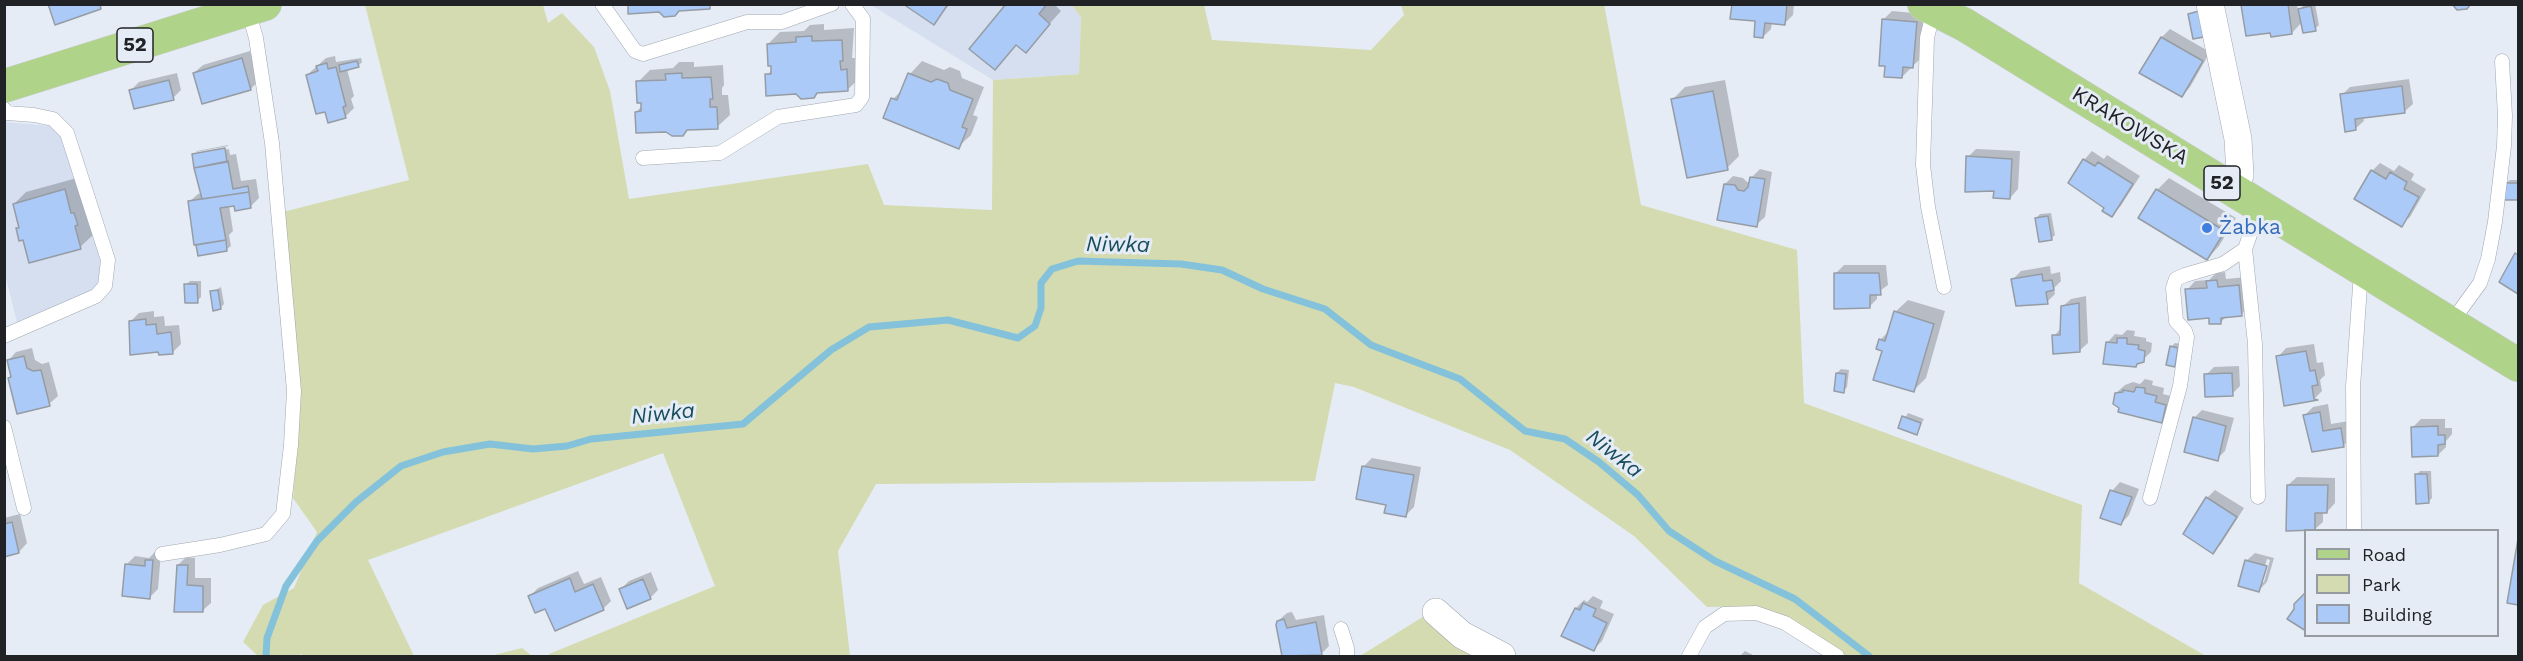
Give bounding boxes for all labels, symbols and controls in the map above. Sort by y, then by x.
road number: 52 [117,28,153,62]
street label: KRAKOWSKA [2067,81,2193,171]
road number: 52 [2204,166,2240,200]
place label: Żabka [2219,215,2281,241]
marker: Żabka [2200,221,2214,235]
water label: Niwka [1086,231,1150,259]
water label: Niwka [630,398,696,430]
water label: Niwka [1581,424,1647,484]
legend [2304,529,2499,637]
text: Road [2362,544,2406,565]
text: Park [2362,574,2401,595]
text: Building [2362,604,2432,625]

